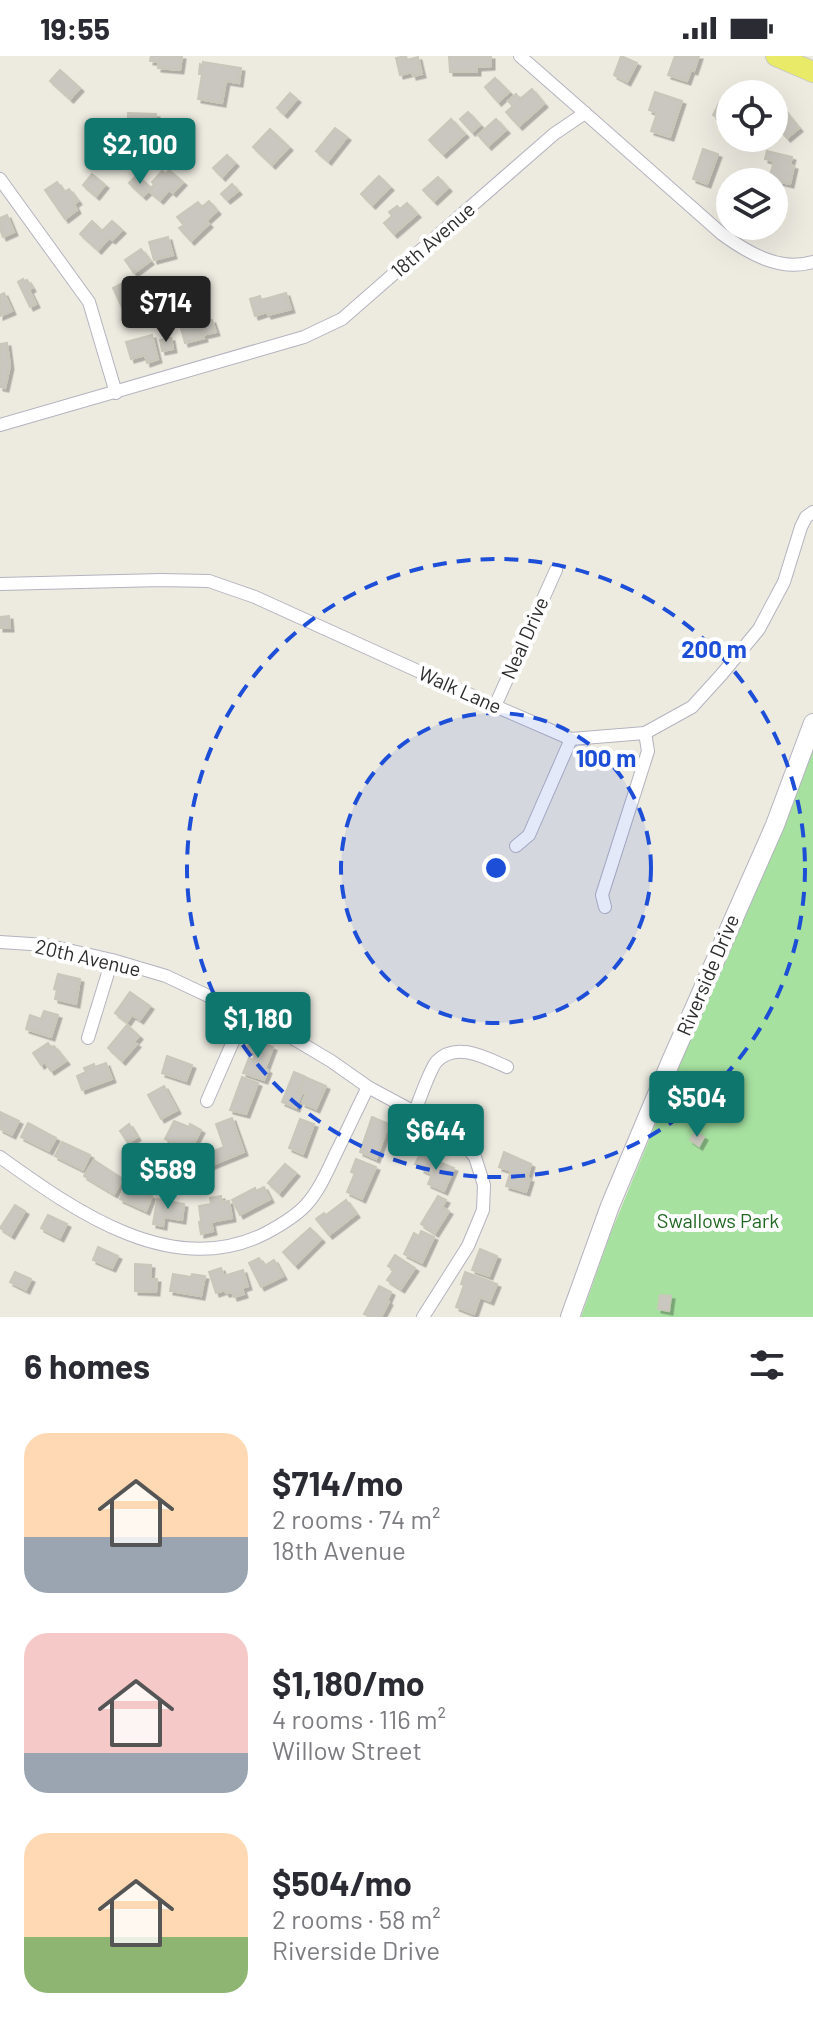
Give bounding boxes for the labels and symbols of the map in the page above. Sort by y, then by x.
pin: $2,100 [75,118,205,186]
street label: 18th Avenue [386,196,479,282]
pin: $714 [119,276,213,344]
street label: Neal Drive [495,593,553,682]
text: 200 m [681,634,747,663]
street label: Walk Lane [415,660,506,718]
text: 100 m [576,743,636,772]
centre of rings [482,854,510,882]
street label: Riverside Drive [671,910,743,1039]
street label: 20th Avenue [33,933,143,981]
pin: $1,180 [193,992,323,1060]
pin: $504 [650,1071,744,1139]
pin: $644 [389,1104,483,1172]
pin: $589 [121,1143,215,1211]
park label: Swallows Park [657,1208,779,1232]

